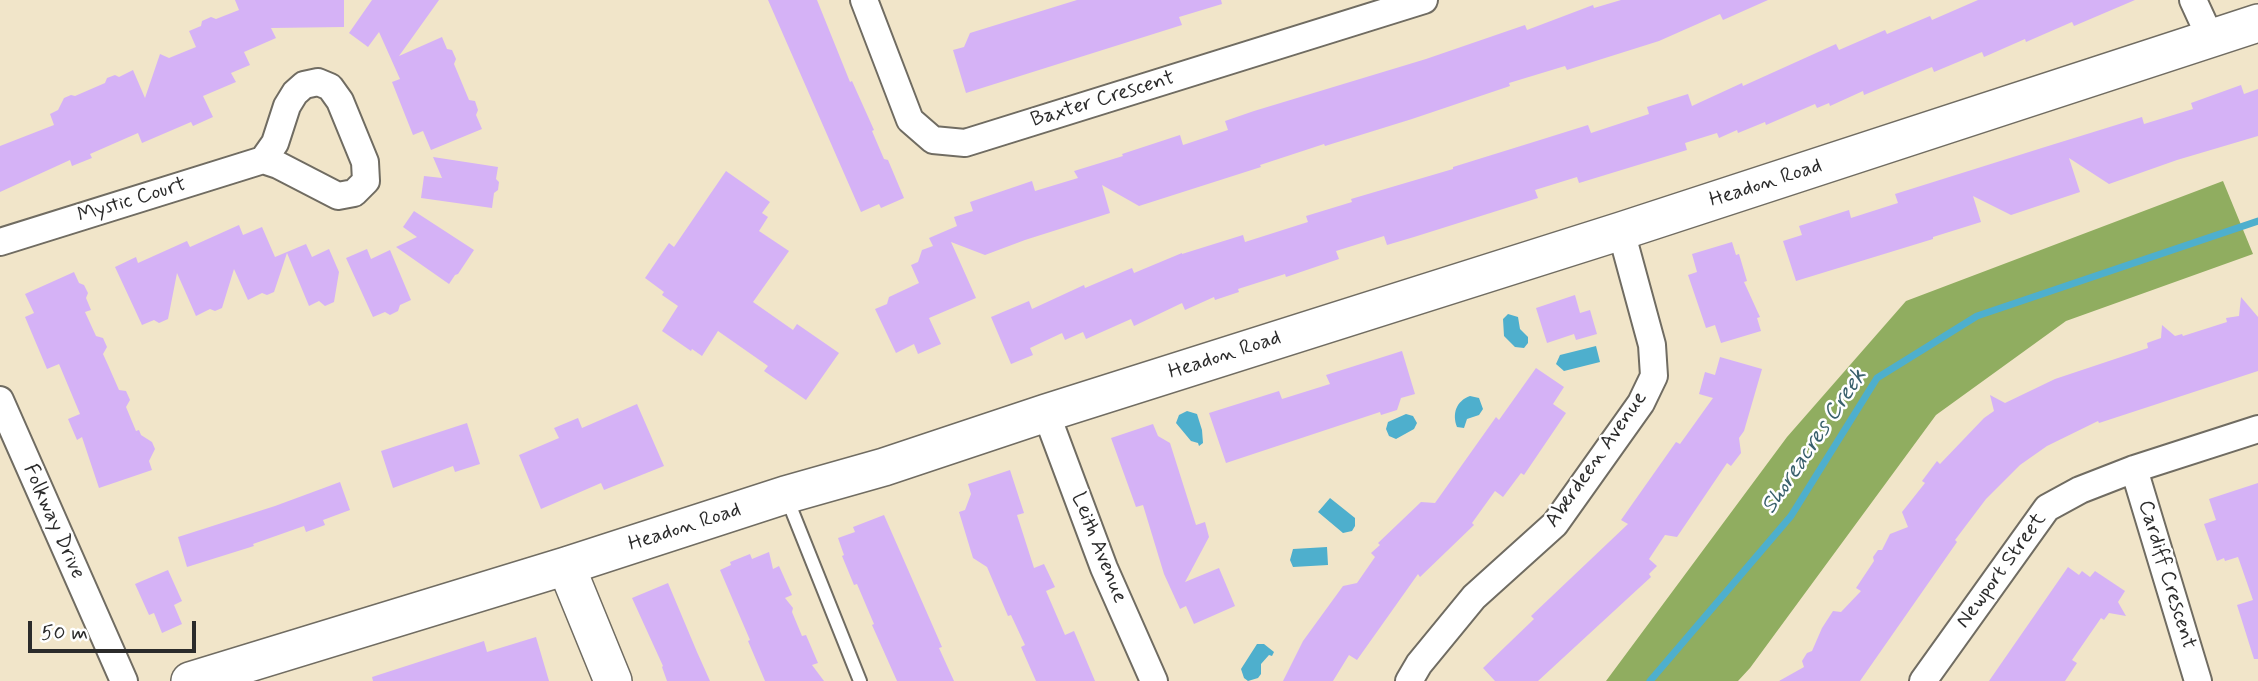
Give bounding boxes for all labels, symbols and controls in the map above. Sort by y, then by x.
street label: Baxter Crescent [1028,66,1178,134]
street label: Headon Road [1707,154,1825,214]
street label: Mystic Court [75,173,189,229]
street label: Headon Road [1166,326,1284,386]
water label: Shoreacres Creek [1756,364,1874,520]
street label: Aberdeen Avenue [1541,387,1653,533]
street label: Folkway Drive [16,461,90,583]
street label: Leith Avenue [1064,489,1132,607]
street label: Headon Road [626,498,744,558]
street label: Cardiff Crescent [2131,498,2201,652]
street label: Newport Street [1952,508,2052,634]
scale bar [32,608,200,652]
text: 50 m [41,619,88,647]

